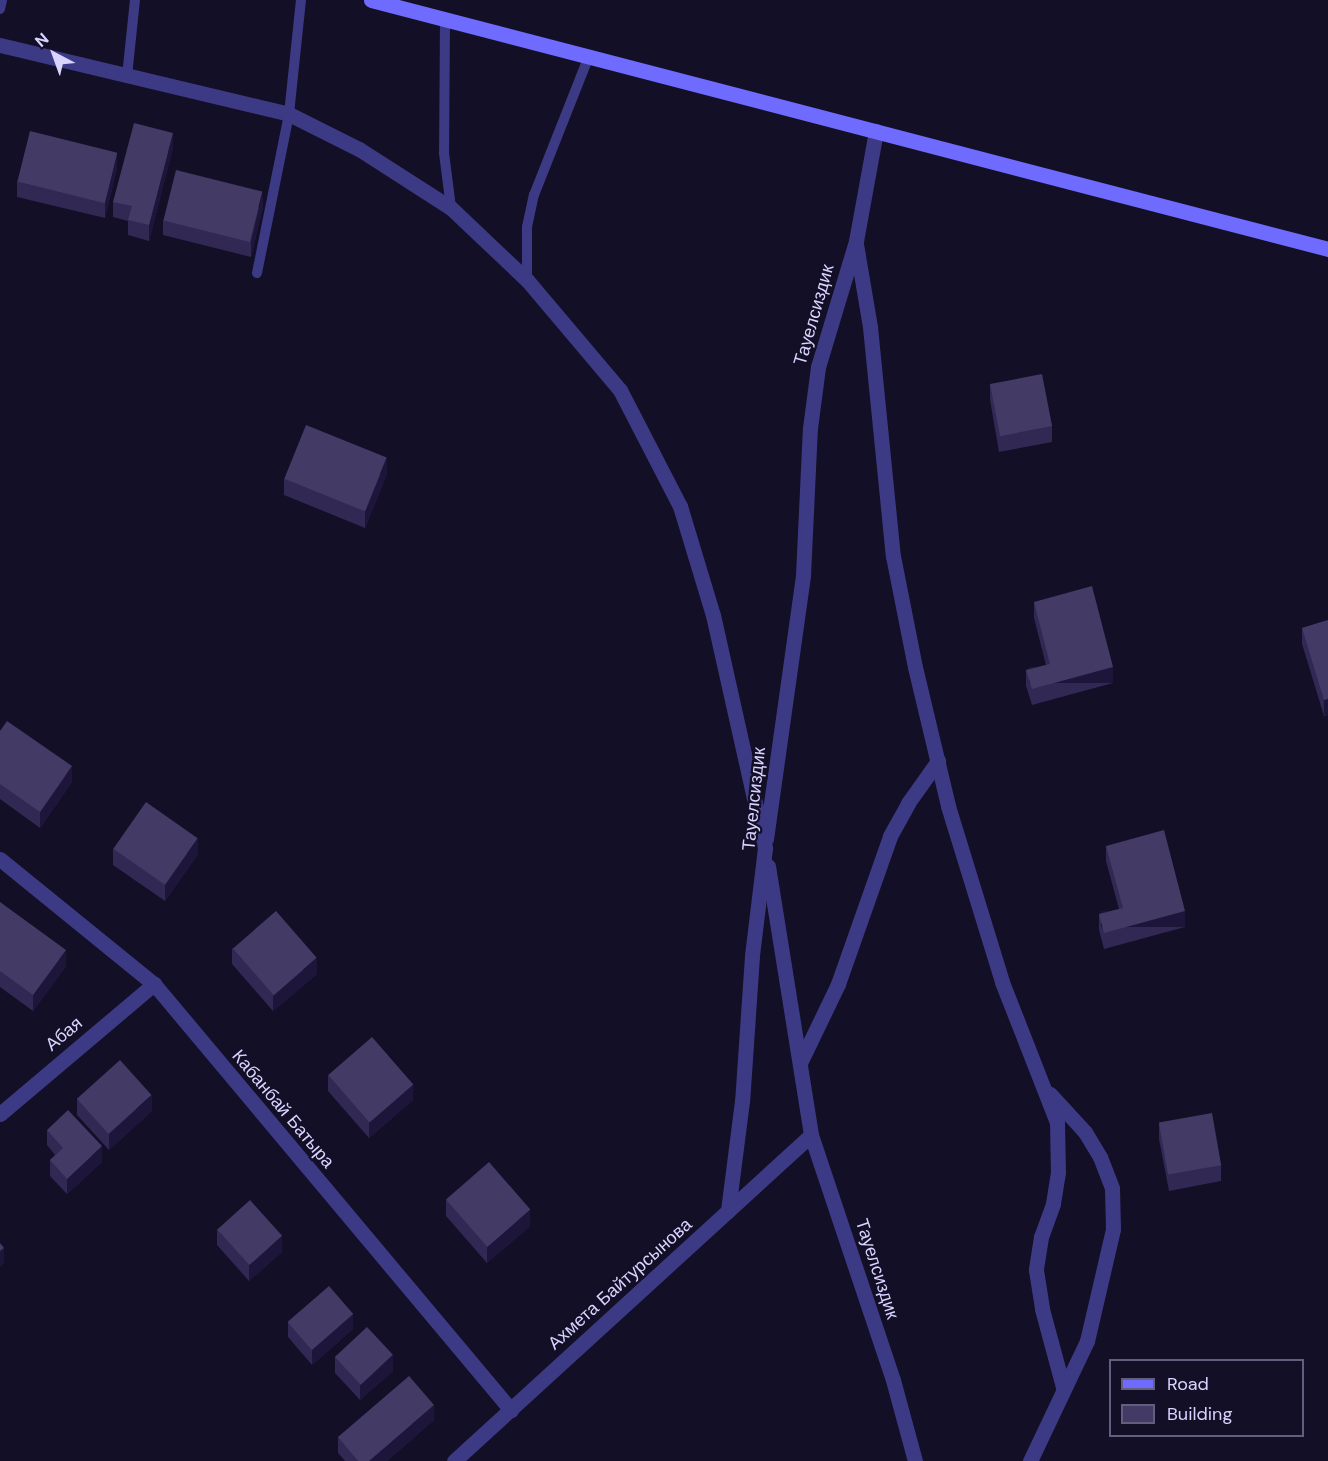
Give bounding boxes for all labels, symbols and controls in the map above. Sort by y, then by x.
north arrow [24,24,84,84]
text: N [31,28,53,52]
street label: Тауелсиздик [789,262,839,368]
street label: Тауелсиздик [738,746,770,852]
street label: Абая [41,1012,87,1056]
street label: Кабанбай Батыра [227,1045,339,1173]
street label: Ахмета Байтурсынова [544,1214,696,1354]
street label: Тауелсиздик [851,1216,903,1322]
legend [1109,1359,1304,1437]
text: Road [1167,1372,1209,1396]
text: Building [1167,1402,1232,1426]

